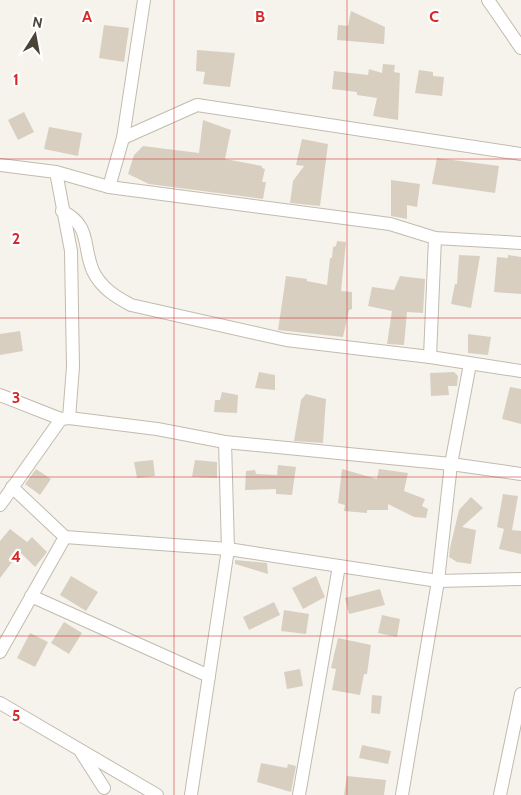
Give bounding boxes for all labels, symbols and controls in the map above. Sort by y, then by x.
text: A [82,7,92,26]
text: B [255,7,265,26]
text: C [429,7,439,26]
north arrow [10,10,60,60]
text: N [31,12,44,32]
text: 1 [13,70,19,89]
text: 2 [12,229,20,248]
text: 3 [12,388,20,407]
text: 4 [11,547,21,566]
text: 5 [12,706,20,725]

